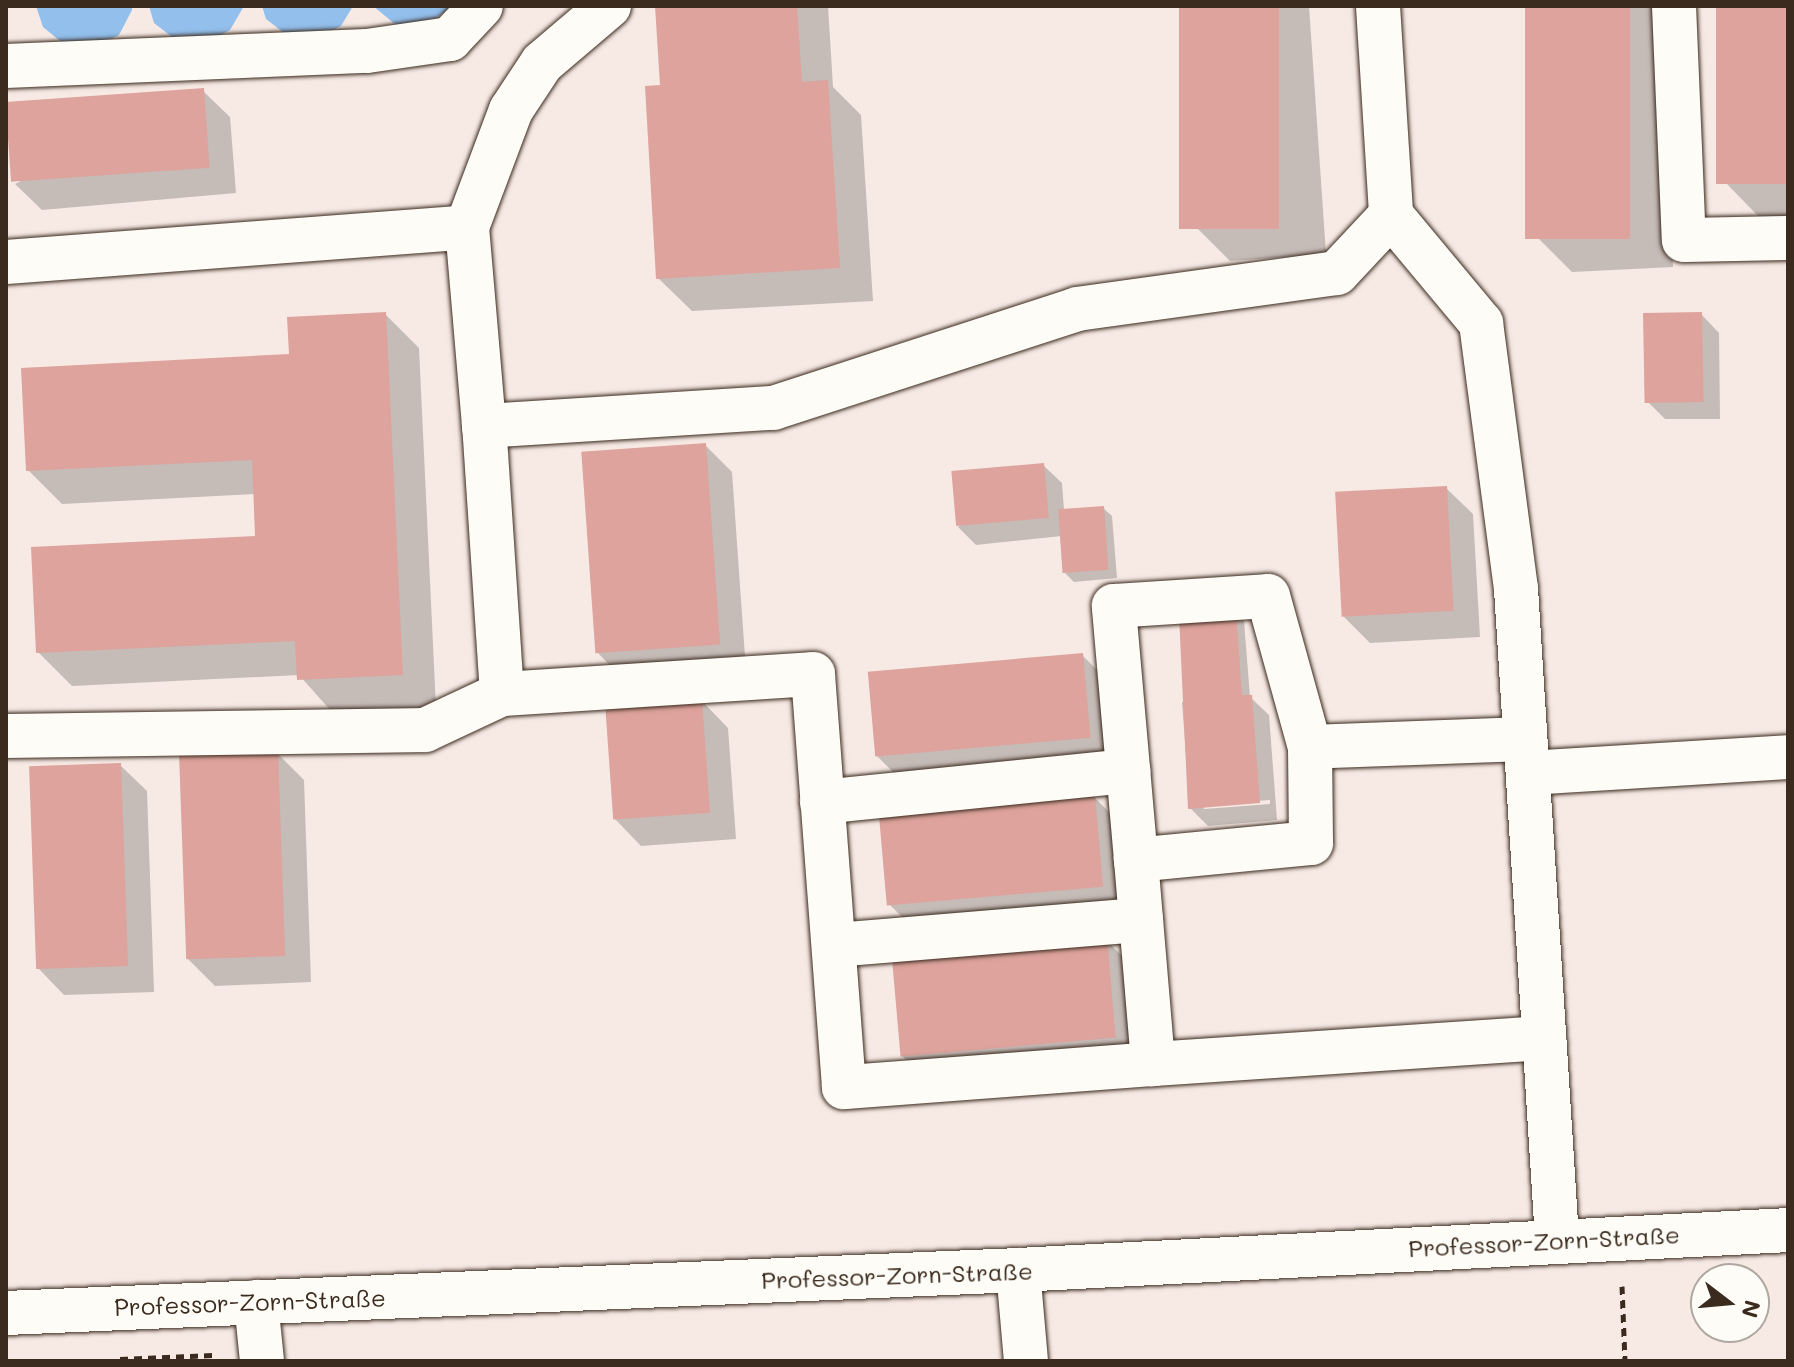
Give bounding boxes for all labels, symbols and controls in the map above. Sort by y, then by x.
street label: Professor-Zorn-Straße [1407,1220,1681,1262]
street label: Professor-Zorn-Straße [761,1256,1033,1294]
north arrow [1690,1263,1770,1343]
street label: Professor-Zorn-Straße [114,1283,386,1321]
text: N [1735,1297,1768,1321]

